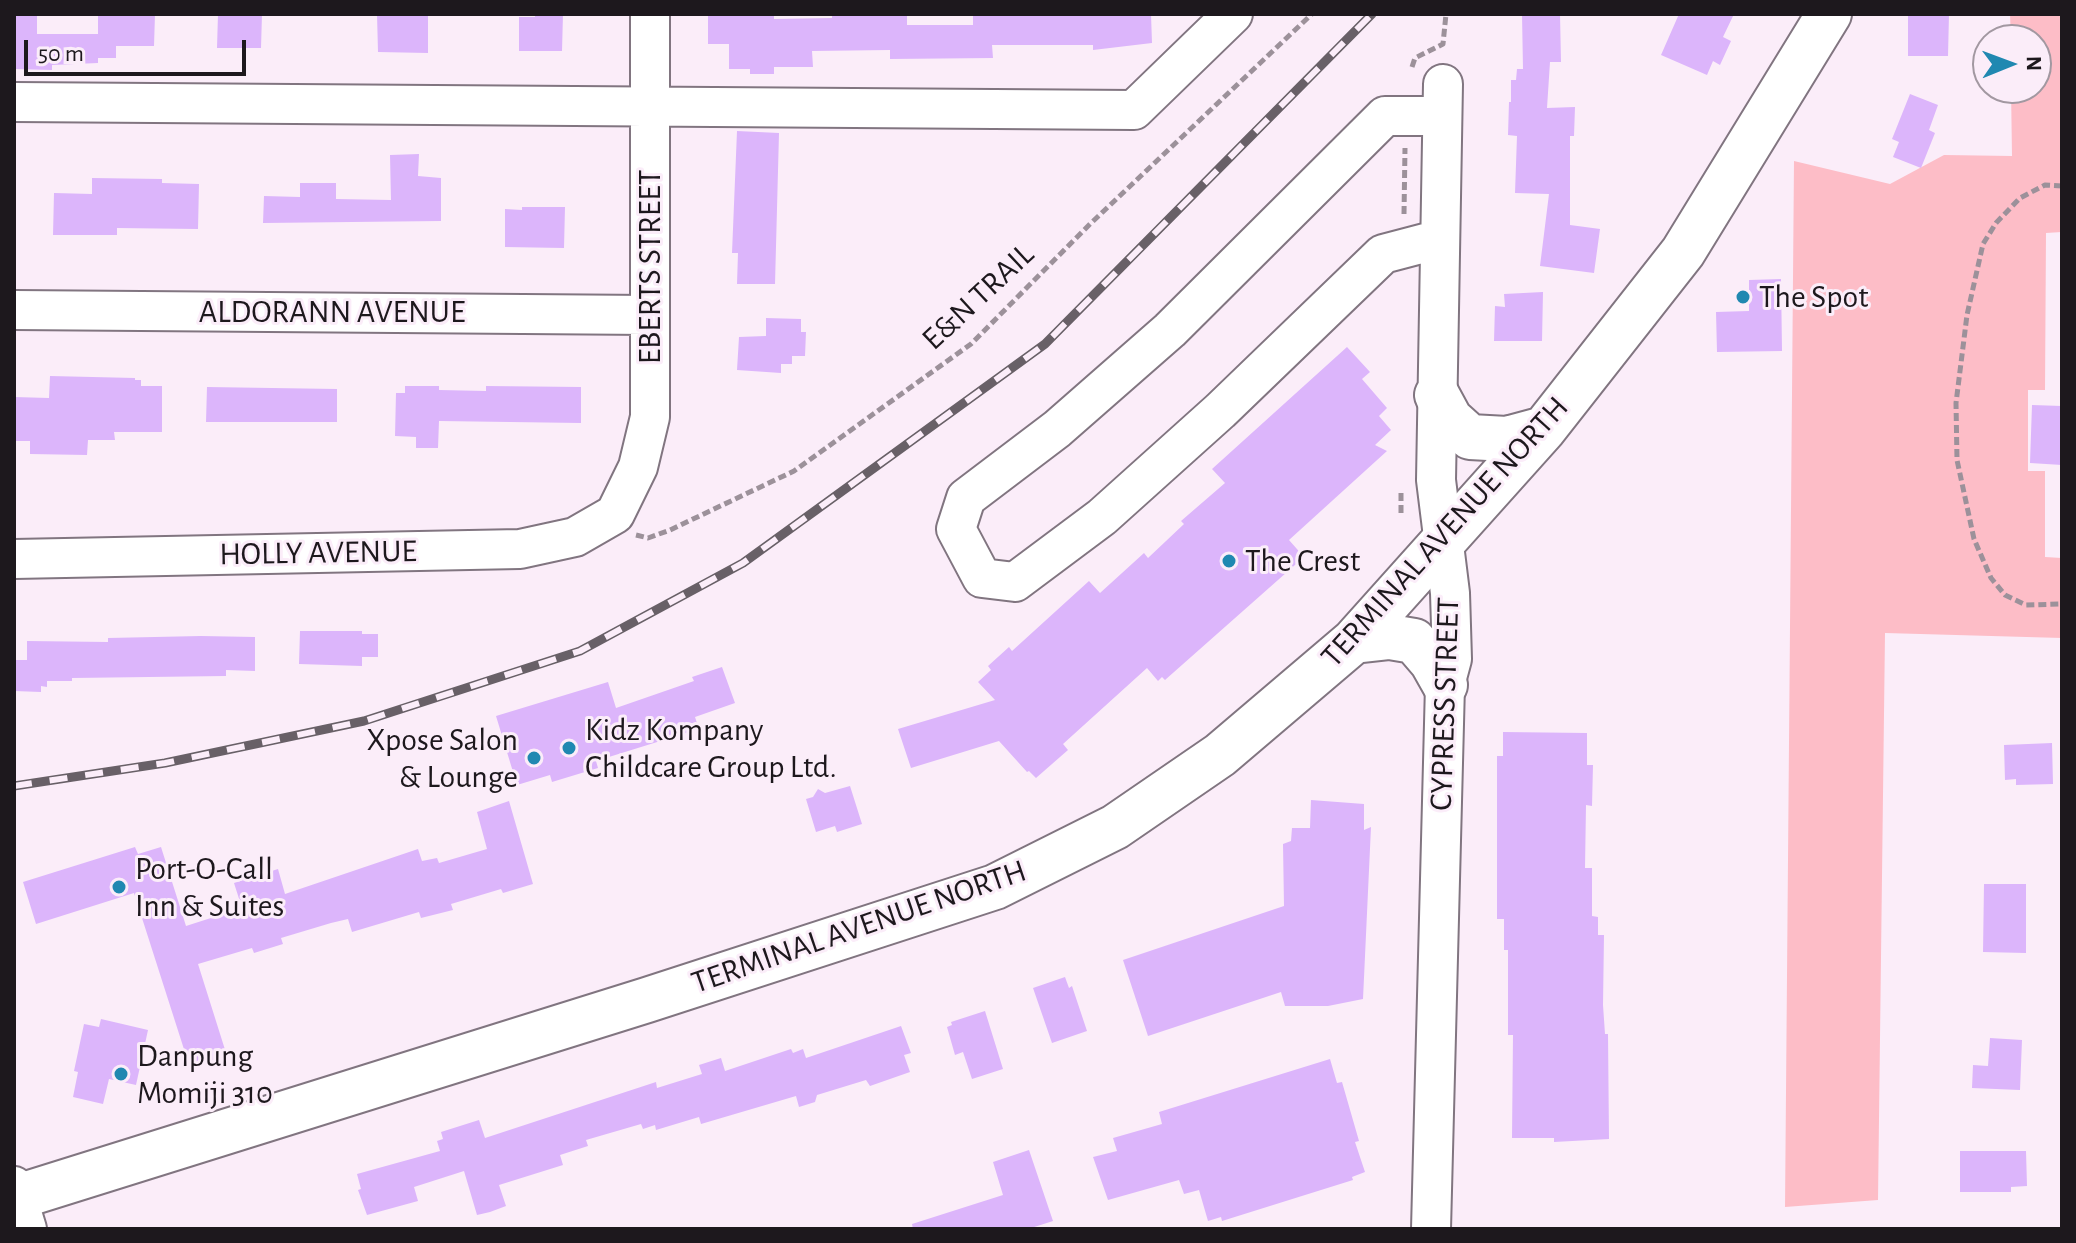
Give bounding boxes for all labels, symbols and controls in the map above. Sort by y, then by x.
scale bar [28,24,250,74]
north arrow [1972,24,2052,104]
text: 50 m [38,42,84,66]
text: N [2023,56,2045,71]
street label: EBERTS STREET [631,170,669,364]
street label: E&N TRAIL [914,236,1042,358]
place label: The Spot [1759,278,1868,316]
marker: The Spot [1734,288,1752,306]
street label: ALDORANN AVENUE [199,293,465,331]
street label: TERMINAL AVENUE NORTH [1313,389,1577,675]
street label: HOLLY AVENUE [219,532,417,574]
place label: The Crest [1245,542,1360,580]
marker: The Crest [1220,552,1238,570]
street label: CYPRESS STREET [1422,597,1468,811]
place label: Kidz Kompany Childcare Group Ltd. [585,711,837,786]
place label: Xpose Salon & Lounge [366,721,518,796]
marker: Kidz Kompany Childcare Group Ltd. [560,739,578,757]
marker: Xpose Salon & Lounge [525,749,543,767]
place label: Port-O-Call Inn & Suites [135,850,284,925]
street label: TERMINAL AVENUE NORTH [687,852,1031,1002]
marker: Port-O-Call Inn & Suites [110,878,128,896]
place label: Danpung Momiji 310 [137,1037,273,1112]
marker: Danpung Momiji 310 [112,1065,130,1083]

